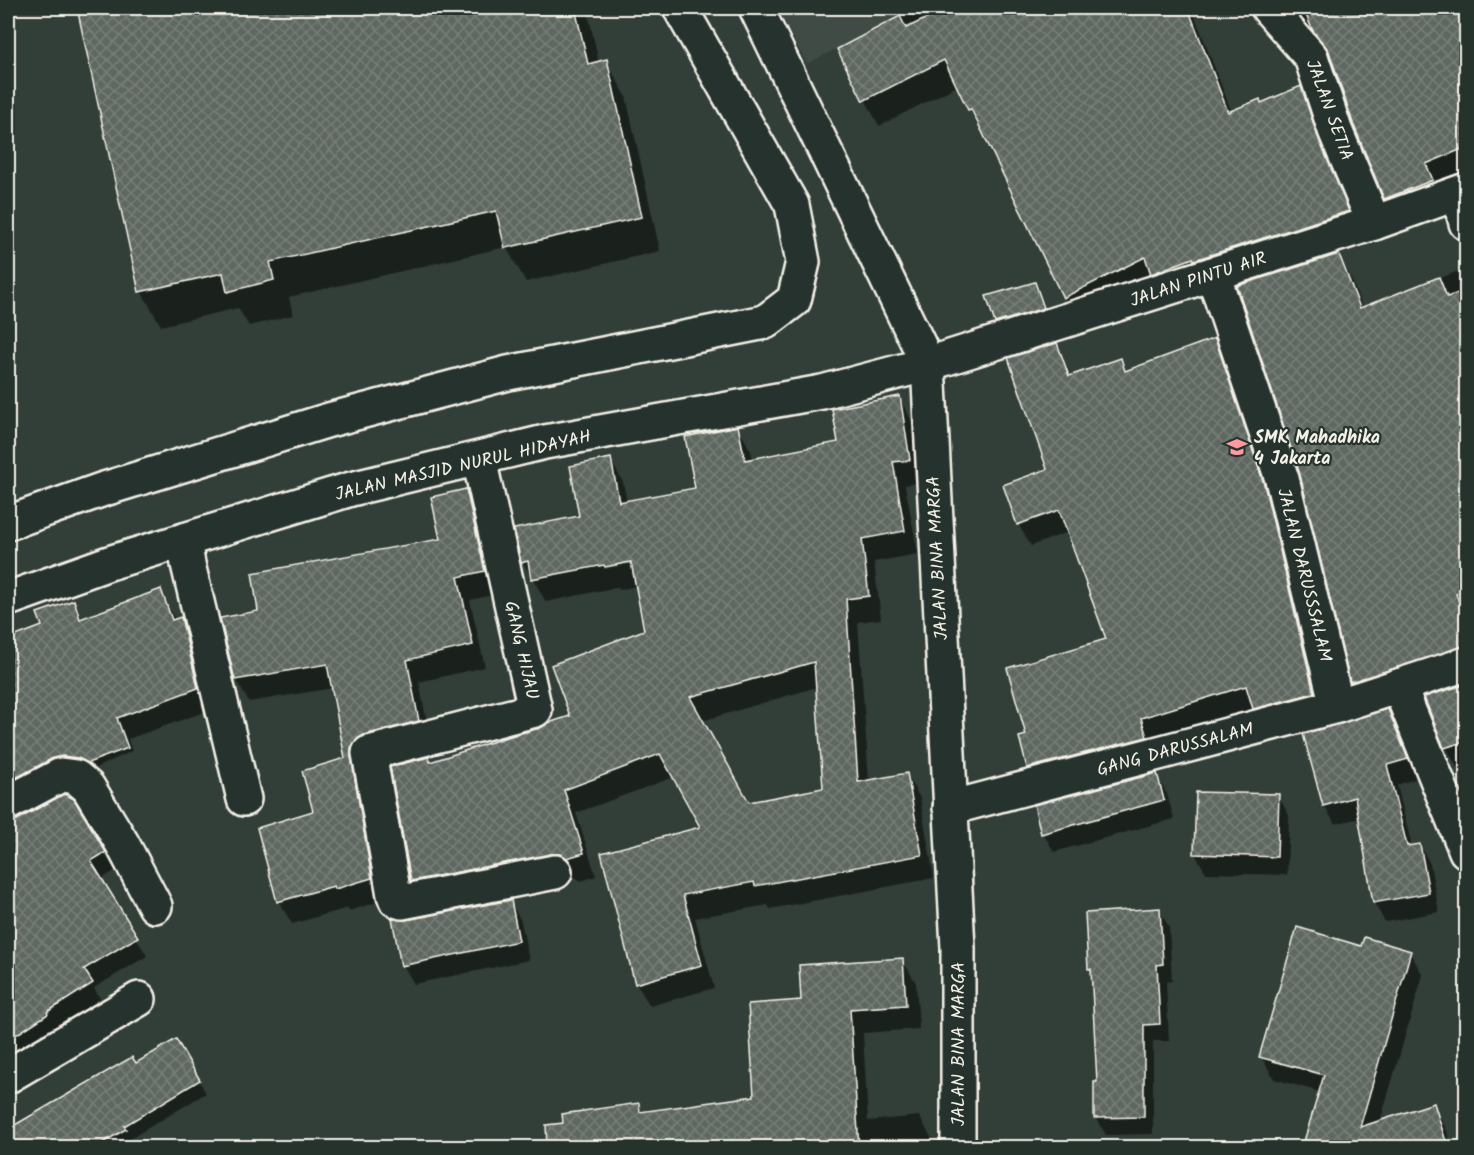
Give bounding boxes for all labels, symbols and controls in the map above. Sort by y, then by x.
street label: JALAN SETIA [1297,56,1360,165]
street label: JALAN PINTU AIR [1127,245,1270,316]
street label: JALAN MASJID NURUL HIDAYAH [332,423,594,510]
place label: SMK Mahadhika 4 Jakarta [1254,424,1380,474]
school or university icon: SMK Mahadhika 4 Jakarta [1225,435,1249,459]
street label: JALAN BINA MARGA [920,475,957,641]
street label: JALAN DARUSSSALAM [1268,486,1339,666]
street label: GANG HIJAU [495,598,546,703]
street label: GANG DARUSSALAM [1094,715,1258,785]
street label: JALAN BINA MARGA [945,962,974,1126]

